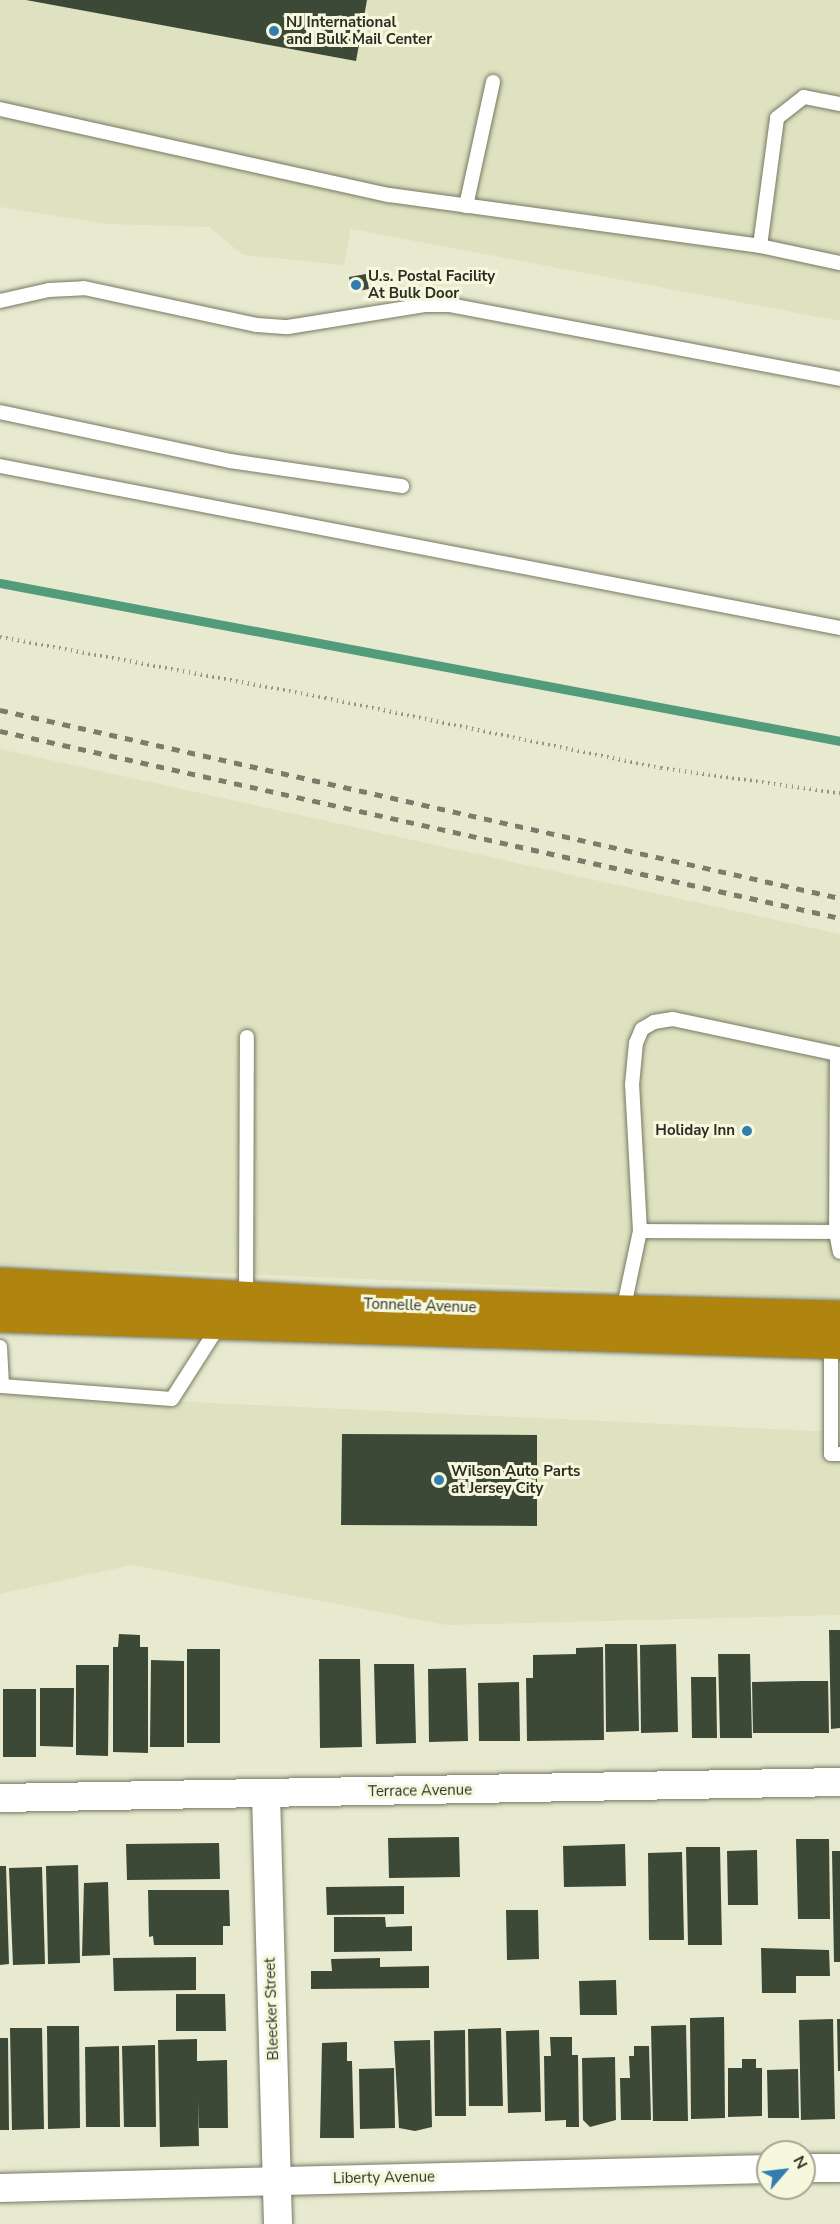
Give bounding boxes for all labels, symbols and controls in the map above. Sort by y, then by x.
place label: NJ International and Bulk Mail Center [286,13,432,48]
marker: NJ International and Bulk Mail Center [267,24,281,38]
place label: U.s. Postal Facility At Bulk Door [368,267,495,302]
marker: U.s. Postal Facility At Bulk Door [349,278,363,292]
place label: Holiday Inn [655,1122,735,1140]
marker: Holiday Inn [740,1124,754,1138]
street label: Tonnelle Avenue [363,1295,477,1317]
place label: Wilson Auto Parts at Jersey City [451,1462,580,1497]
marker: Wilson Auto Parts at Jersey City [432,1473,446,1487]
street label: Terrace Avenue [368,1781,472,1801]
street label: Bleecker Street [261,1957,283,2061]
north arrow [756,2140,816,2200]
text: N [788,2152,813,2173]
street label: Liberty Avenue [333,2168,435,2188]

